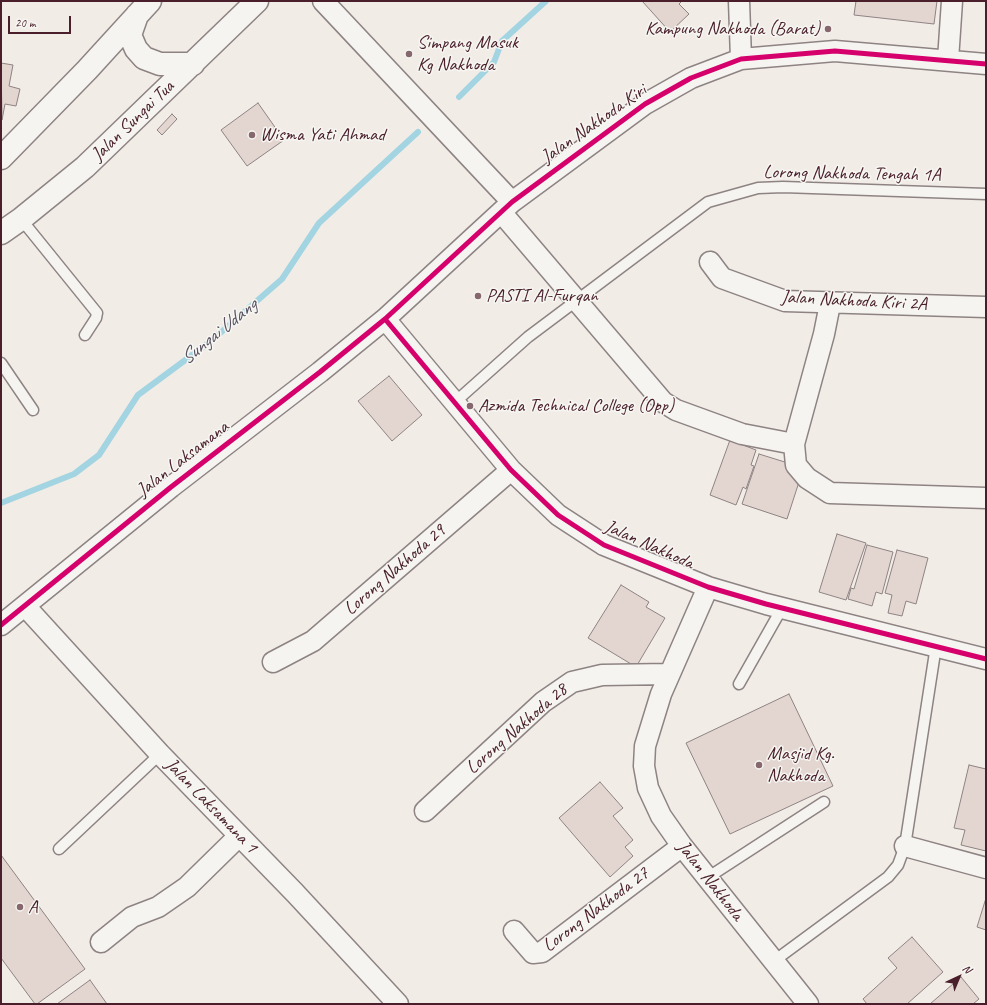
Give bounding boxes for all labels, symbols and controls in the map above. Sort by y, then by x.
scale bar [10,8,73,34]
text: 20 m [15,15,35,31]
place label: Kampung Nakhoda (Barat) [645,18,820,40]
marker: Kampung Nakhoda (Barat) [823,24,833,34]
place label: Simpang Masuk Kg Nakhoda [417,32,518,76]
marker: Simpang Masuk Kg Nakhoda [404,49,414,59]
street label: Jalan Sungai Tua [87,76,179,166]
street label: Jalan Nakhoda Kiri [537,79,651,169]
place label: Wisma Yati Ahmad [260,124,385,146]
marker: Wisma Yati Ahmad [247,130,257,140]
street label: Lorong Nakhoda Tengah 1A [763,161,941,187]
place label: PASTI Al-Furqan [486,285,598,307]
street label: Jalan Nakhoda Kiri 2A [781,286,927,316]
marker: PASTI Al-Furqan [473,291,483,301]
water label: Sungai Udang [176,294,262,370]
place label: Azmida Technical College (Opp) [478,395,674,417]
marker: Azmida Technical College (Opp) [465,401,475,411]
street label: Jalan Laksamana [132,416,234,502]
street label: Jalan Nakhoda [601,515,697,575]
street label: Lorong Nakhoda 29 [340,520,450,620]
street label: Lorong Nakhoda 28 [462,679,572,779]
place label: Masjid Kg. Nakhoda [767,743,834,787]
street label: Jalan Laksamana 1 [160,754,262,858]
marker: Masjid Kg. Nakhoda [754,760,764,770]
street label: Jalan Nakhoda [672,837,748,925]
street label: Lorong Nakhoda 27 [538,863,654,957]
place label: A [28,896,38,918]
marker: A [15,902,25,912]
north arrow [939,957,979,997]
text: N [960,961,975,976]

